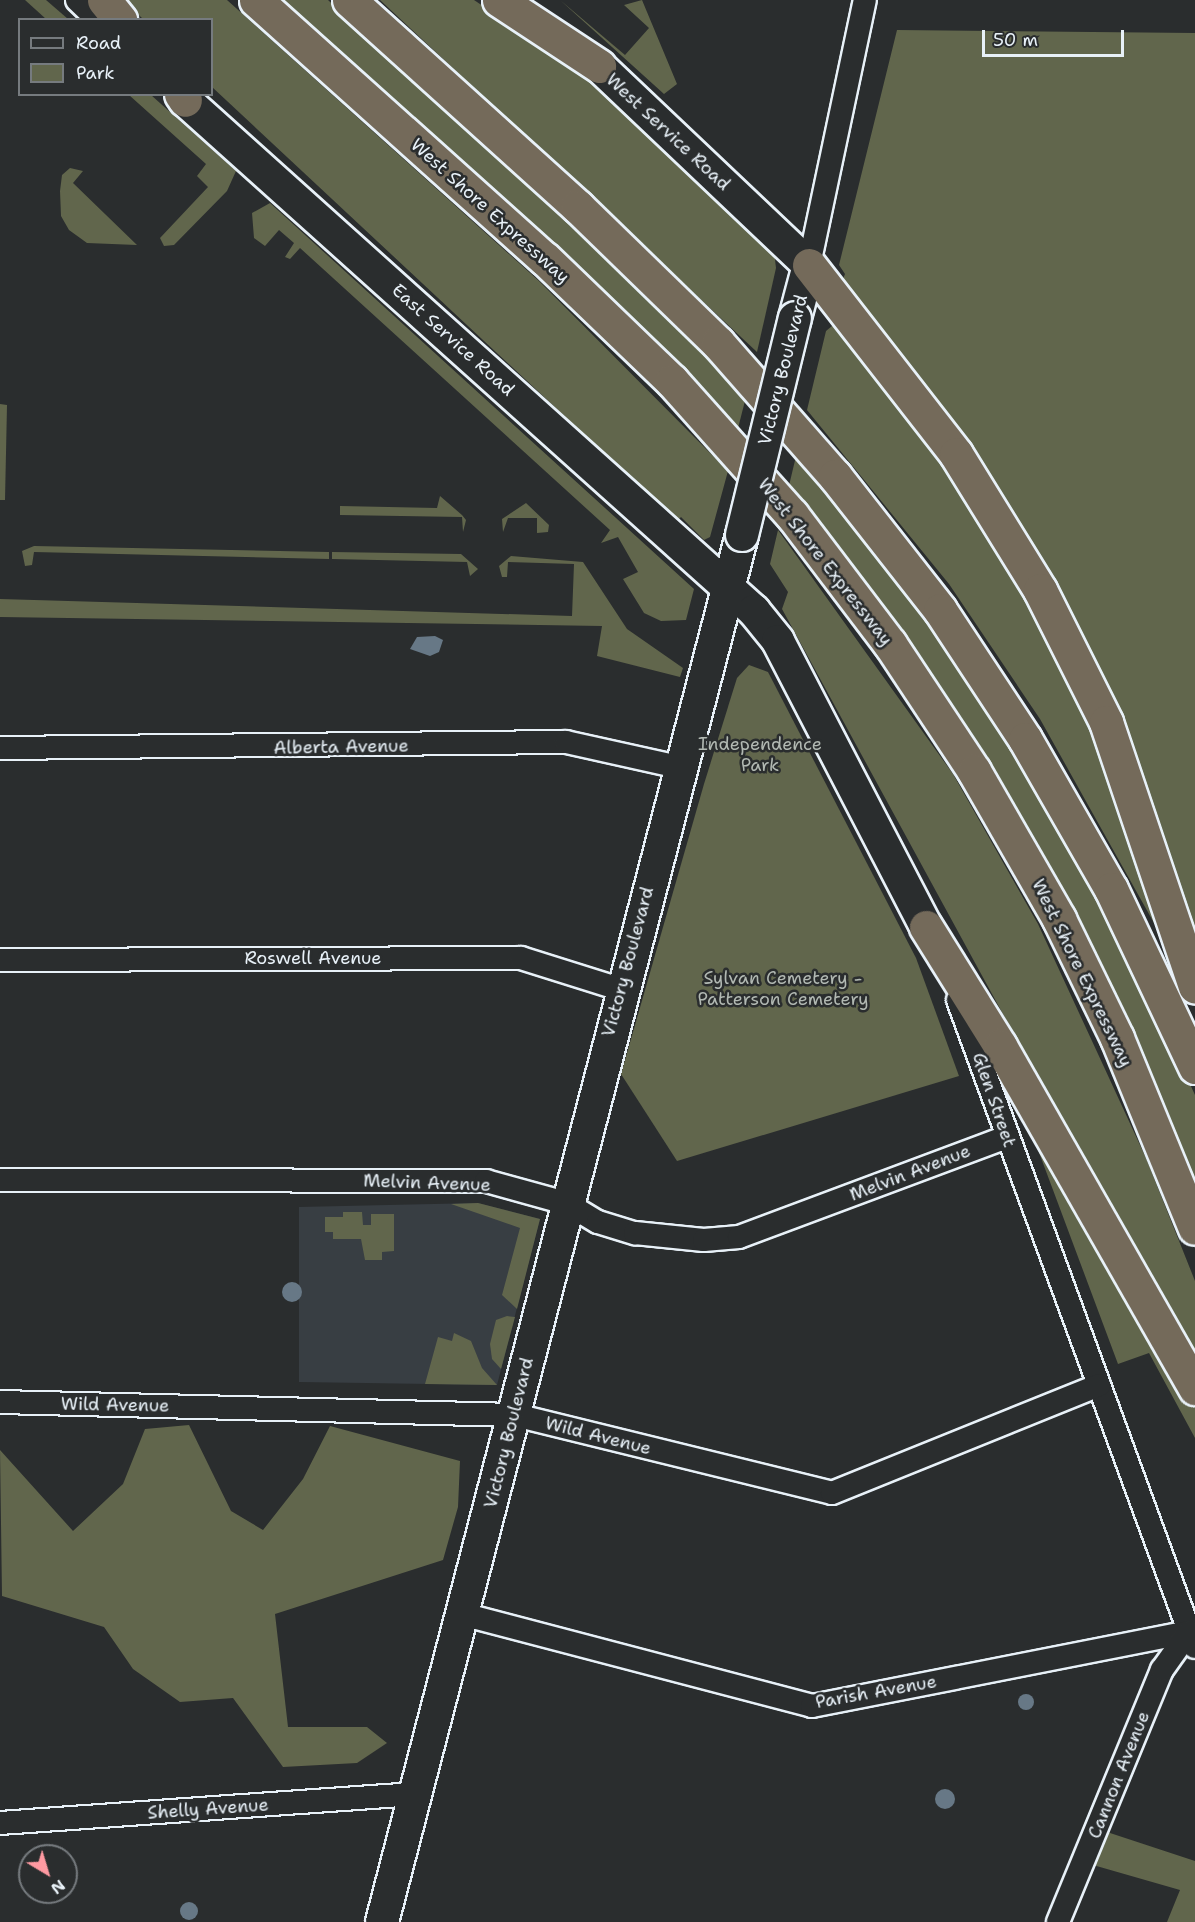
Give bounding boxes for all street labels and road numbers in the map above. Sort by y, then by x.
street label: West Service Road [601,69,735,195]
street label: West Shore Expressway [406,134,574,288]
street label: East Service Road [387,279,519,401]
street label: Victory Boulevard [754,292,812,448]
street label: West Shore Expressway [753,474,897,650]
street label: Alberta Avenue [273,735,409,759]
street label: West Shore Expressway [1027,876,1137,1070]
street label: Victory Boulevard [598,885,658,1039]
street label: Roswell Avenue [244,947,382,969]
street label: Glen Street [968,1050,1020,1150]
street label: Melvin Avenue [847,1140,973,1206]
street label: Melvin Avenue [363,1170,491,1196]
street label: Victory Boulevard [480,1355,538,1511]
street label: Wild Avenue [61,1393,169,1417]
street label: Wild Avenue [543,1412,653,1460]
street label: Parish Avenue [814,1671,938,1713]
street label: Cannon Avenue [1084,1708,1154,1842]
street label: Shelly Avenue [147,1794,269,1824]

